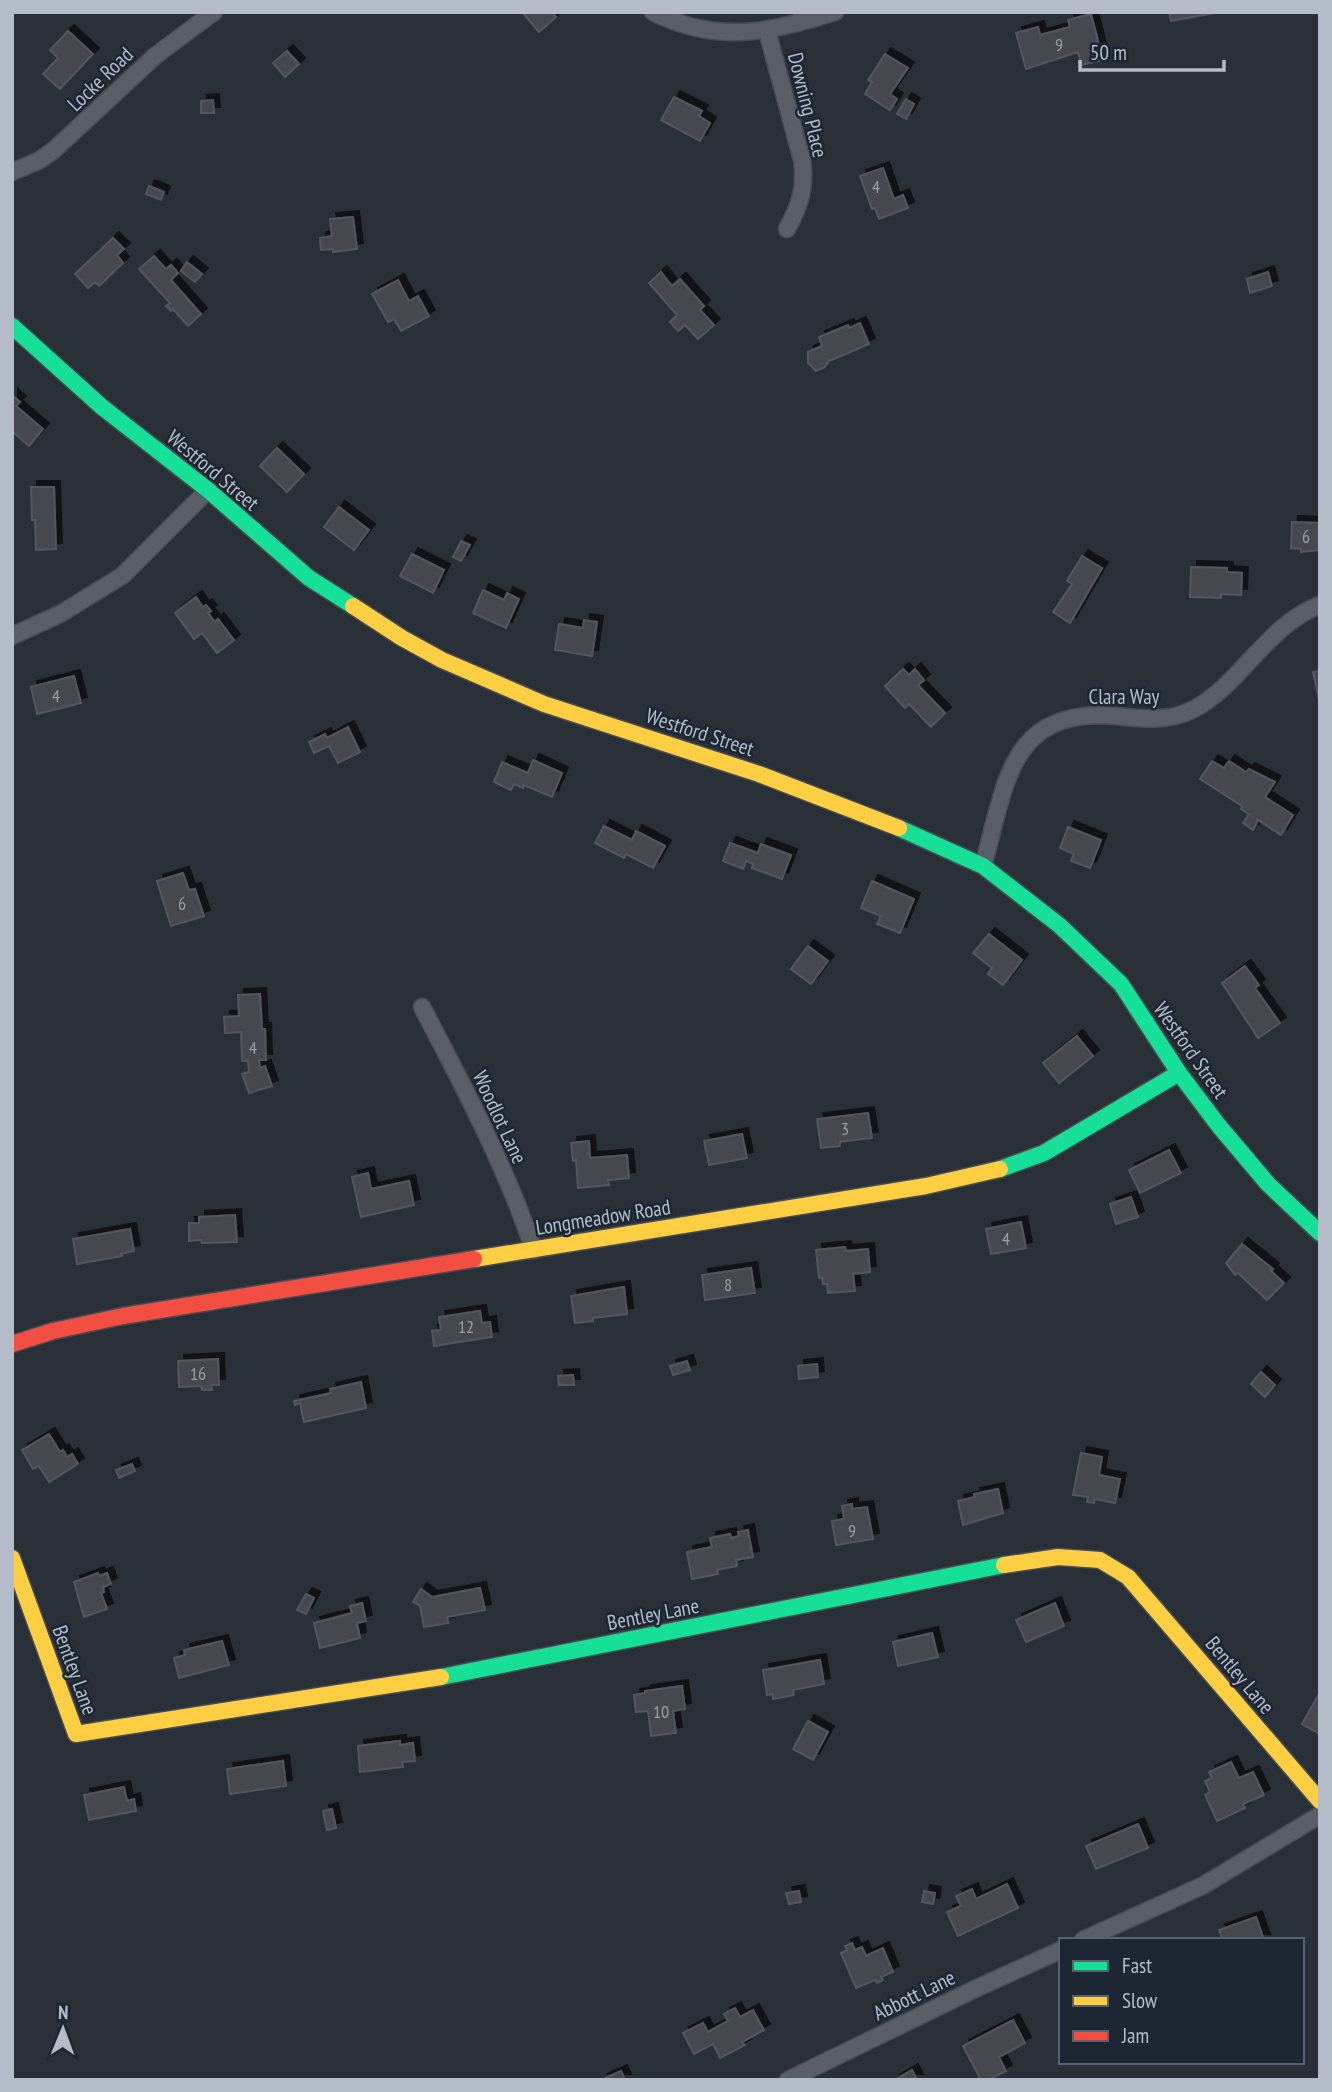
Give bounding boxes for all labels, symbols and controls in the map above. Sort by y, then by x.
scale bar [1080,28,1224,72]
house number: 9 [1055,33,1063,56]
text: 50 m [1090,39,1127,66]
street label: Locke Road [61,41,139,117]
street label: Downing Place [782,50,834,160]
house number: 4 [872,175,880,198]
street label: Westford Street [161,424,265,516]
house number: 6 [1302,525,1310,548]
street label: Clara Way [1089,683,1160,710]
house number: 4 [52,684,60,707]
street label: Westford Street [643,702,758,762]
house number: 6 [178,892,186,915]
street label: Westford Street [1148,996,1234,1104]
house number: 4 [249,1036,257,1059]
street label: Woodlot Lane [467,1066,533,1168]
house number: 3 [841,1117,849,1140]
street label: Longmeadow Road [534,1193,672,1241]
house number: 4 [1002,1227,1010,1250]
house number: 8 [724,1273,732,1296]
house number: 12 [458,1315,474,1338]
house number: 16 [190,1362,206,1385]
house number: 9 [848,1519,856,1542]
street label: Bentley Lane [605,1592,701,1636]
street label: Bentley Lane [46,1622,104,1718]
street label: Bentley Lane [1200,1631,1280,1719]
house number: 10 [653,1700,669,1723]
legend [1059,1938,1304,2064]
text: Fast [1122,1952,1152,1979]
street label: Abbott Lane [869,1964,959,2026]
text: Slow [1122,1987,1158,2014]
north arrow [28,1994,98,2064]
text: N [58,2000,69,2024]
text: Jam [1121,2022,1149,2049]

